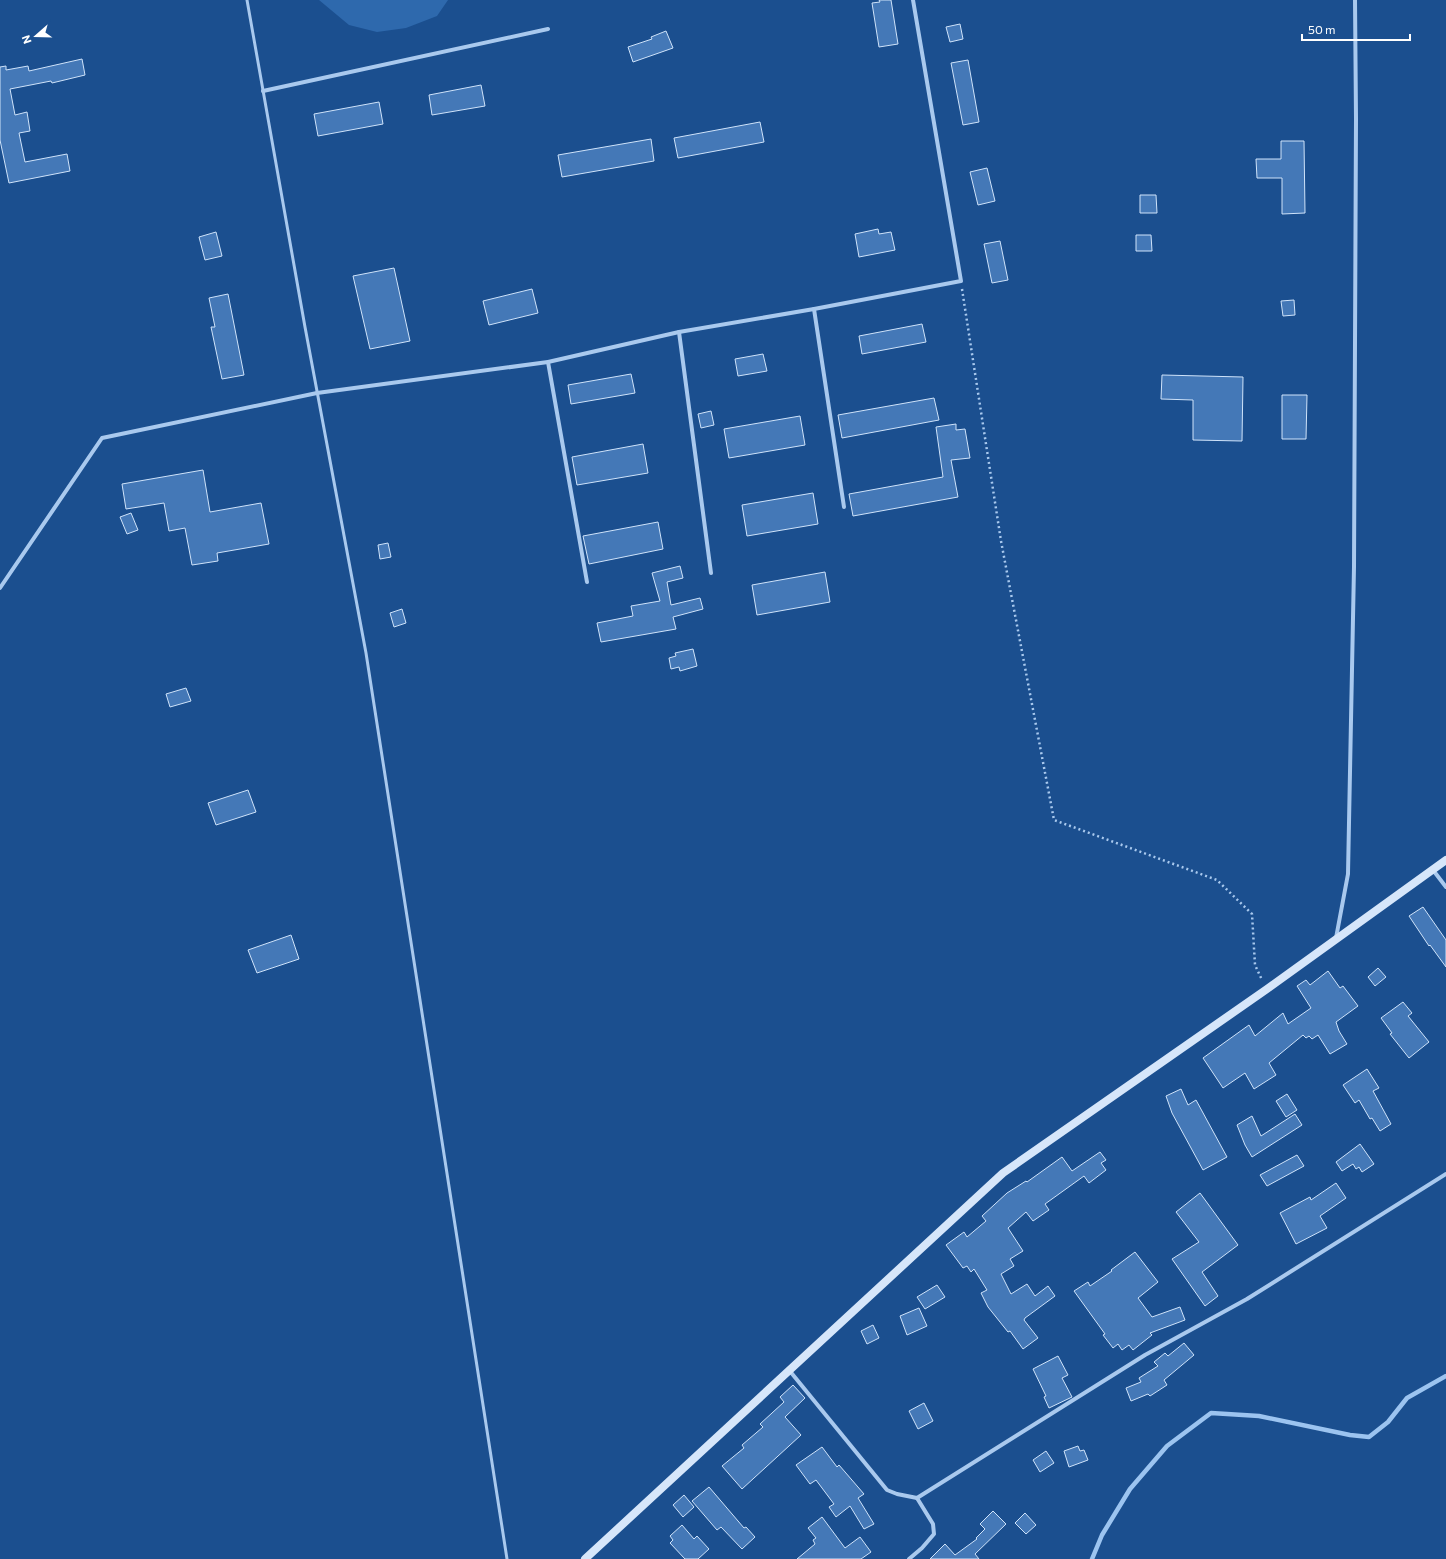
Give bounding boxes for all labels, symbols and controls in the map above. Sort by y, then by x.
north arrow [16,16,56,56]
scale bar [1302,16,1410,42]
text: 50 m [1308,22,1336,36]
text: N [19,33,34,46]

